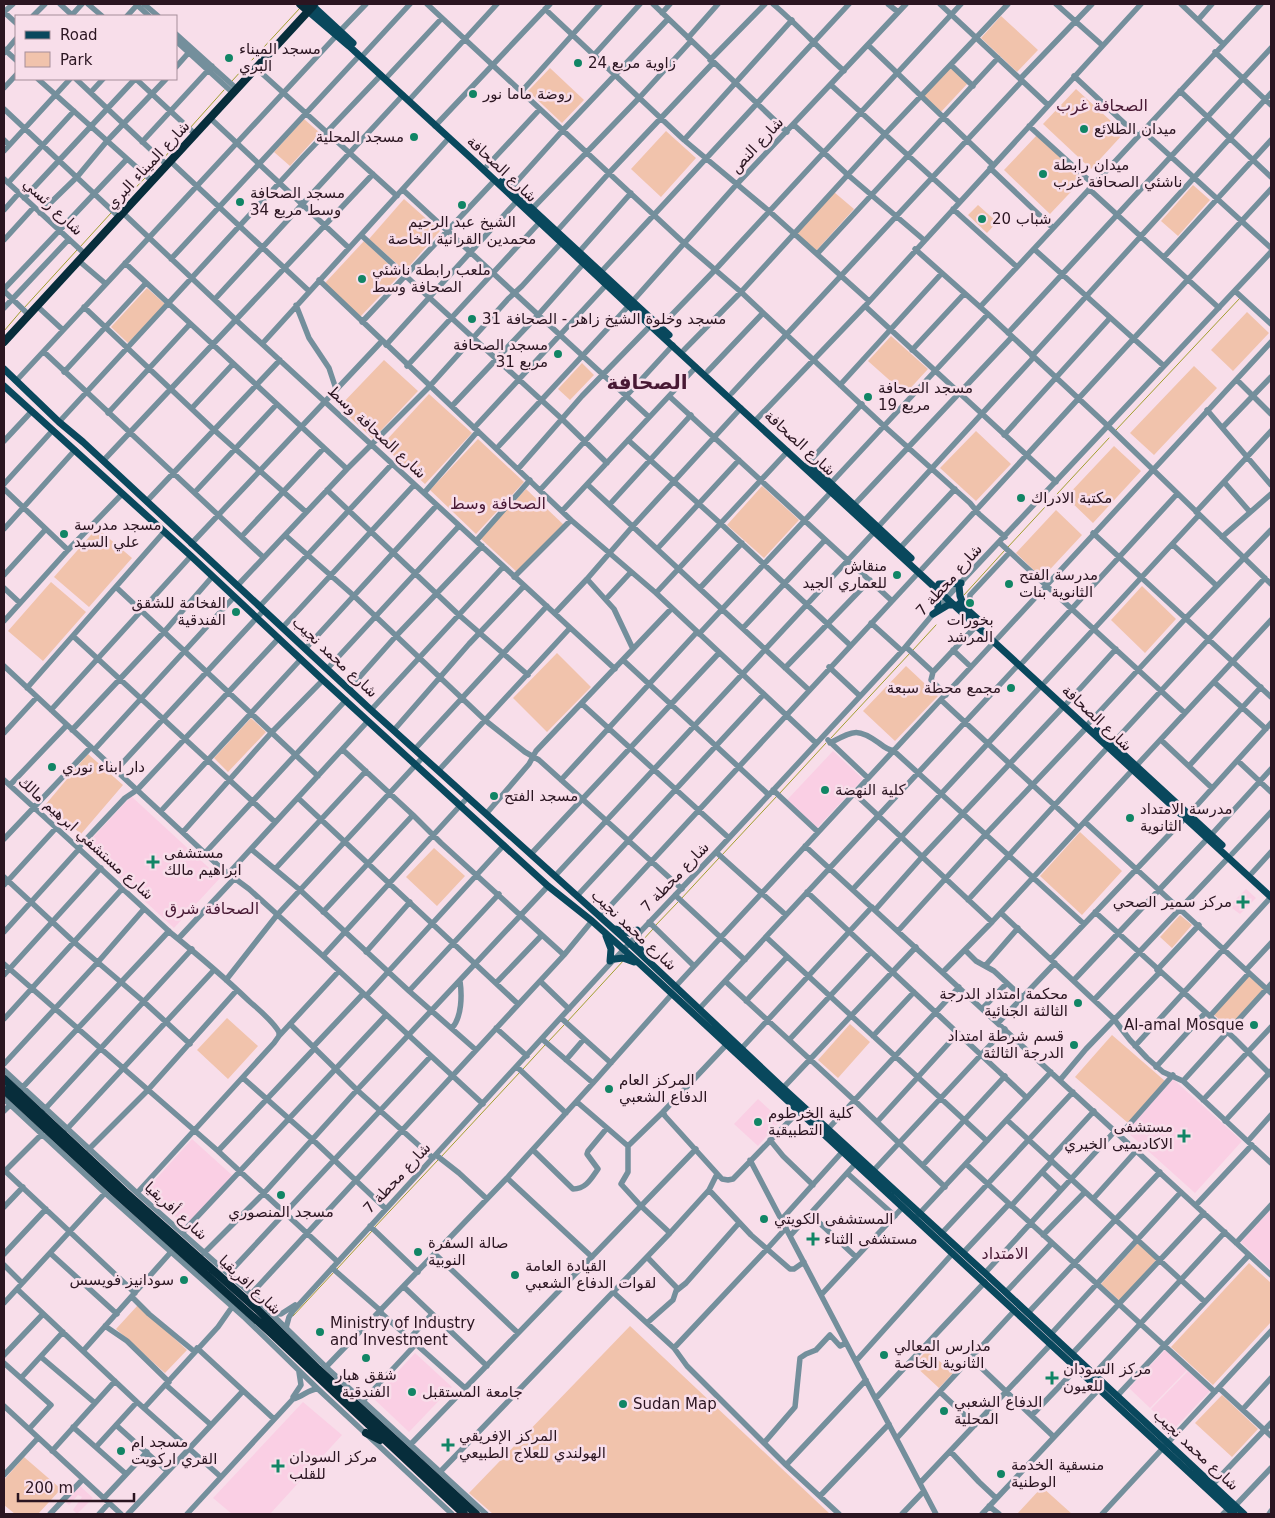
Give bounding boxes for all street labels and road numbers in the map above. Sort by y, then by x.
street label: شارع النص [727,113,787,177]
street label: شارع الميناء البري [102,117,194,214]
street label: شارع الصحافة [463,132,541,206]
street label: شارع رئسي [19,175,87,240]
street label: شارع الصحافة وسط [324,382,430,482]
street label: شارع الصحافة [761,406,839,480]
street label: شارع محطة 7 [912,540,986,620]
street label: شارع محمد نجيب [289,613,381,701]
street label: شارع الصحافة [1058,681,1136,755]
street label: شارع مستشفي ابرهيم مالك [14,772,157,904]
street label: شارع محطة 7 [637,838,713,916]
street label: شارع محمد نجيب [588,886,680,974]
street label: شارع محطة 7 [360,1139,434,1217]
street label: شارع أفريقيا [141,1177,212,1244]
street label: شارع افريقيا [215,1252,285,1318]
street label: شارع محمد نجيب [1150,1406,1242,1494]

